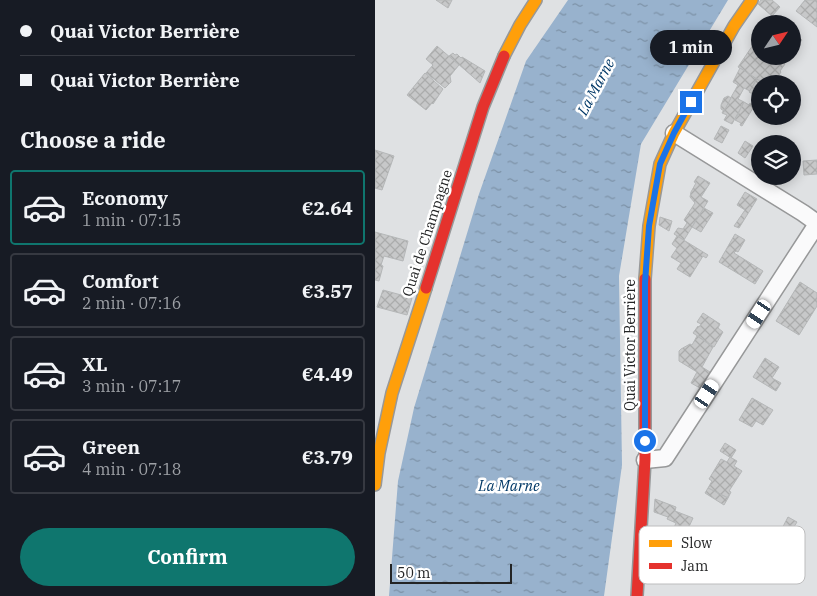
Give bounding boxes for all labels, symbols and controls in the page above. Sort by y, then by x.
north arrow [751,15,801,65]
map controls [751,15,801,185]
text: Quai Victor Berrière [50,19,240,43]
callout: 1 min [650,29,732,64]
text: 1 min [669,37,713,57]
water label: La Marne [572,55,618,119]
text: Quai Victor Berrière [50,68,240,92]
button: locate [751,75,801,125]
route end [680,91,702,113]
text: Choose a ride [20,125,166,154]
button: layers [751,135,801,185]
street label: Quai de Champagne [398,167,456,299]
icon: car [22,185,67,230]
text: Economy [82,186,168,210]
text: €2.64 [302,196,353,220]
text: 1 min · 07:15 [82,210,181,230]
icon: car [22,268,67,313]
text: Comfort [82,269,159,293]
text: €3.57 [302,279,353,303]
street label: Quai Victor Berrière [621,279,639,411]
text: 2 min · 07:16 [82,293,181,313]
car [744,297,773,331]
icon: car [22,351,67,396]
text: XL [82,352,108,376]
text: €4.49 [302,362,353,386]
text: 3 min · 07:17 [82,376,181,396]
car [692,377,721,411]
route start [634,430,656,452]
icon: car [22,434,67,479]
text: Green [82,435,140,459]
text: €3.79 [302,445,353,469]
text: 4 min · 07:18 [82,459,181,479]
water label: La Marne [477,476,540,495]
legend [639,526,805,584]
button: Confirm [20,528,355,586]
text: Slow [681,534,712,552]
text: Jam [681,557,708,575]
scale bar [390,561,513,584]
text: 50 m [397,564,430,582]

